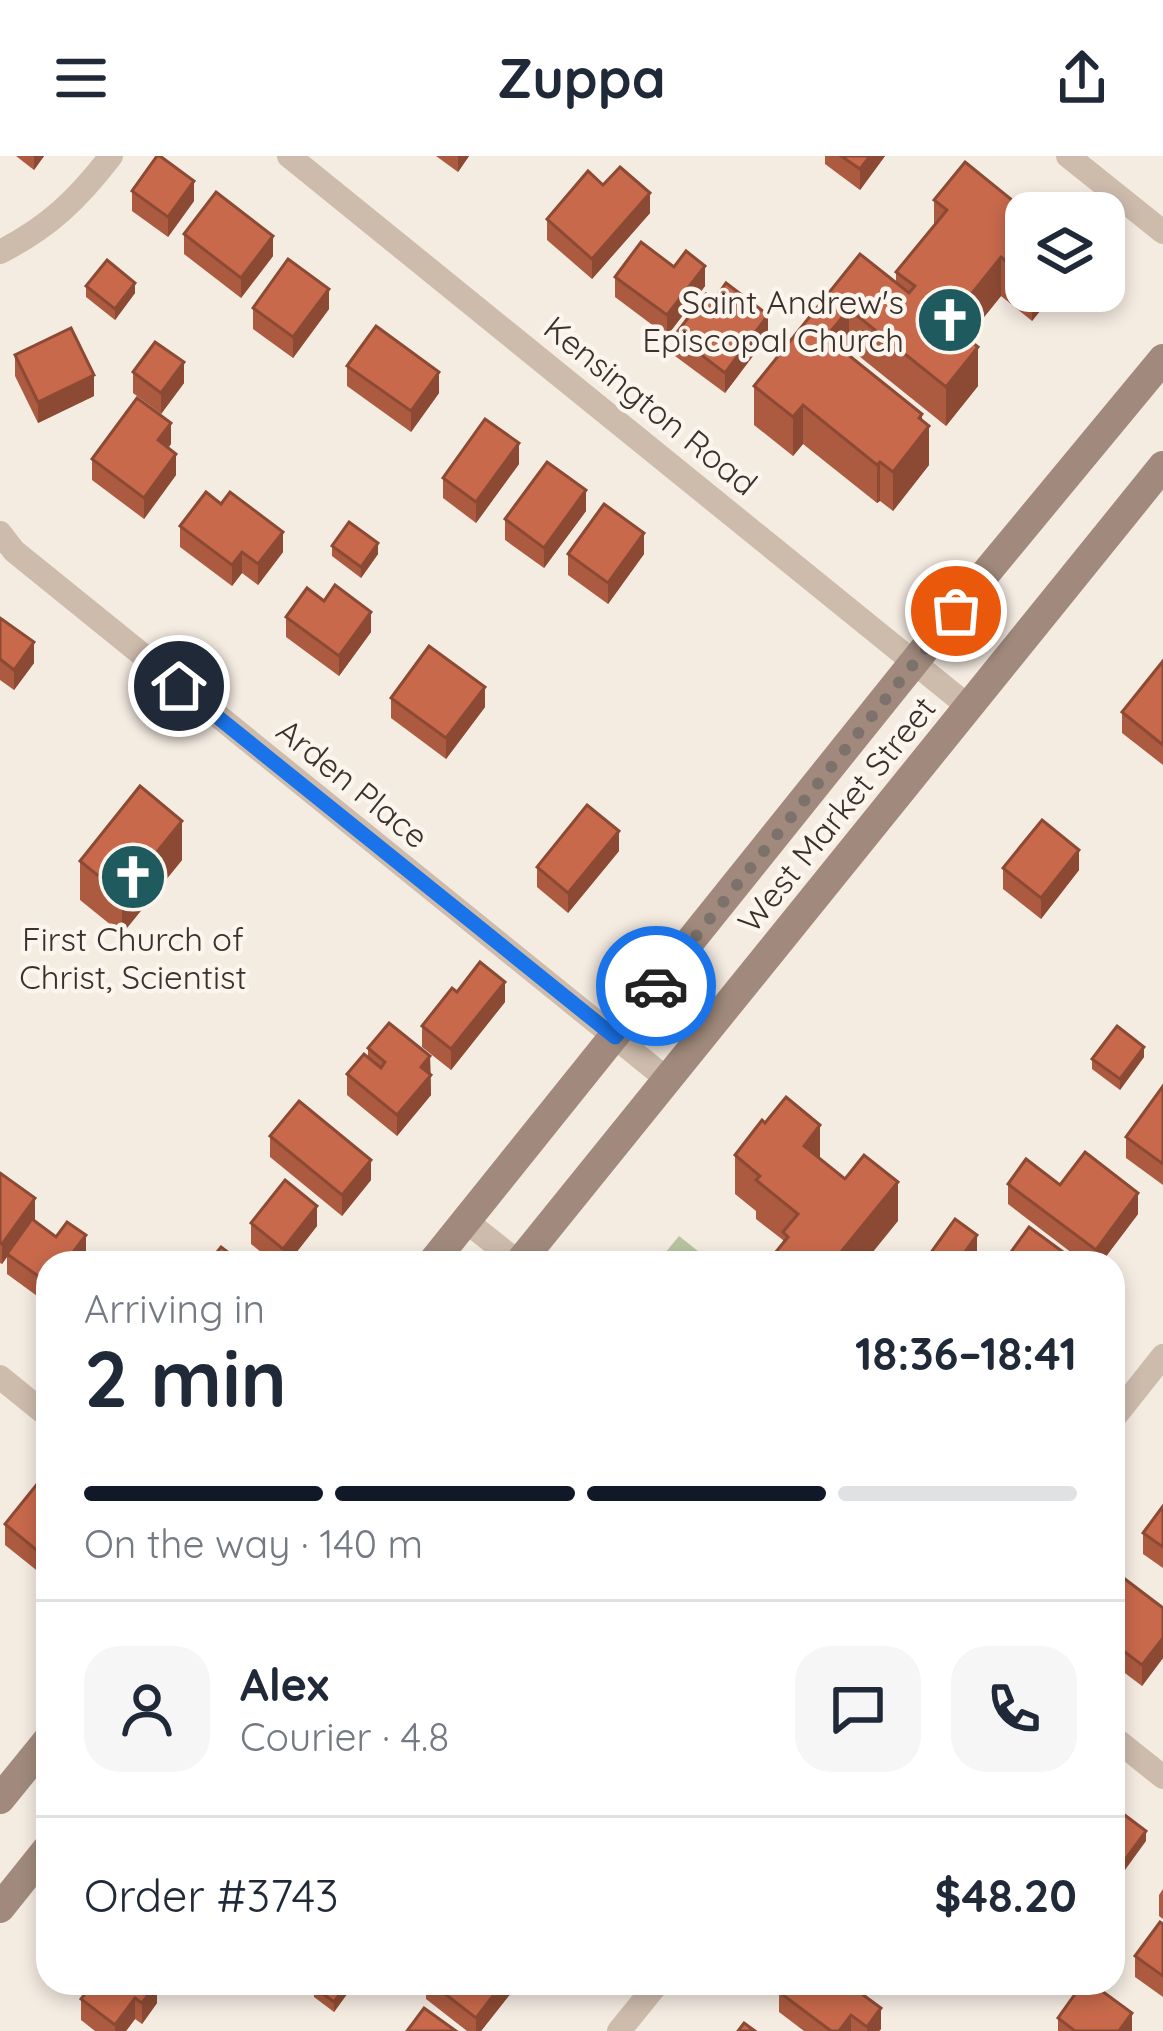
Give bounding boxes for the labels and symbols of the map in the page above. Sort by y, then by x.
place label: Saint Andrew's Episcopal Church [642,281,904,360]
church icon: Saint Andrew's Episcopal Church [915,285,985,355]
street label: Kensington Road [536,306,766,504]
pin [905,560,1007,662]
pin [128,635,230,737]
street label: West Market Street [728,688,944,940]
street label: Arden Place [269,709,437,857]
church icon: First Church of Christ, Scientist [98,842,168,912]
place label: First Church of Christ, Scientist [19,918,247,997]
courier [596,926,716,1046]

